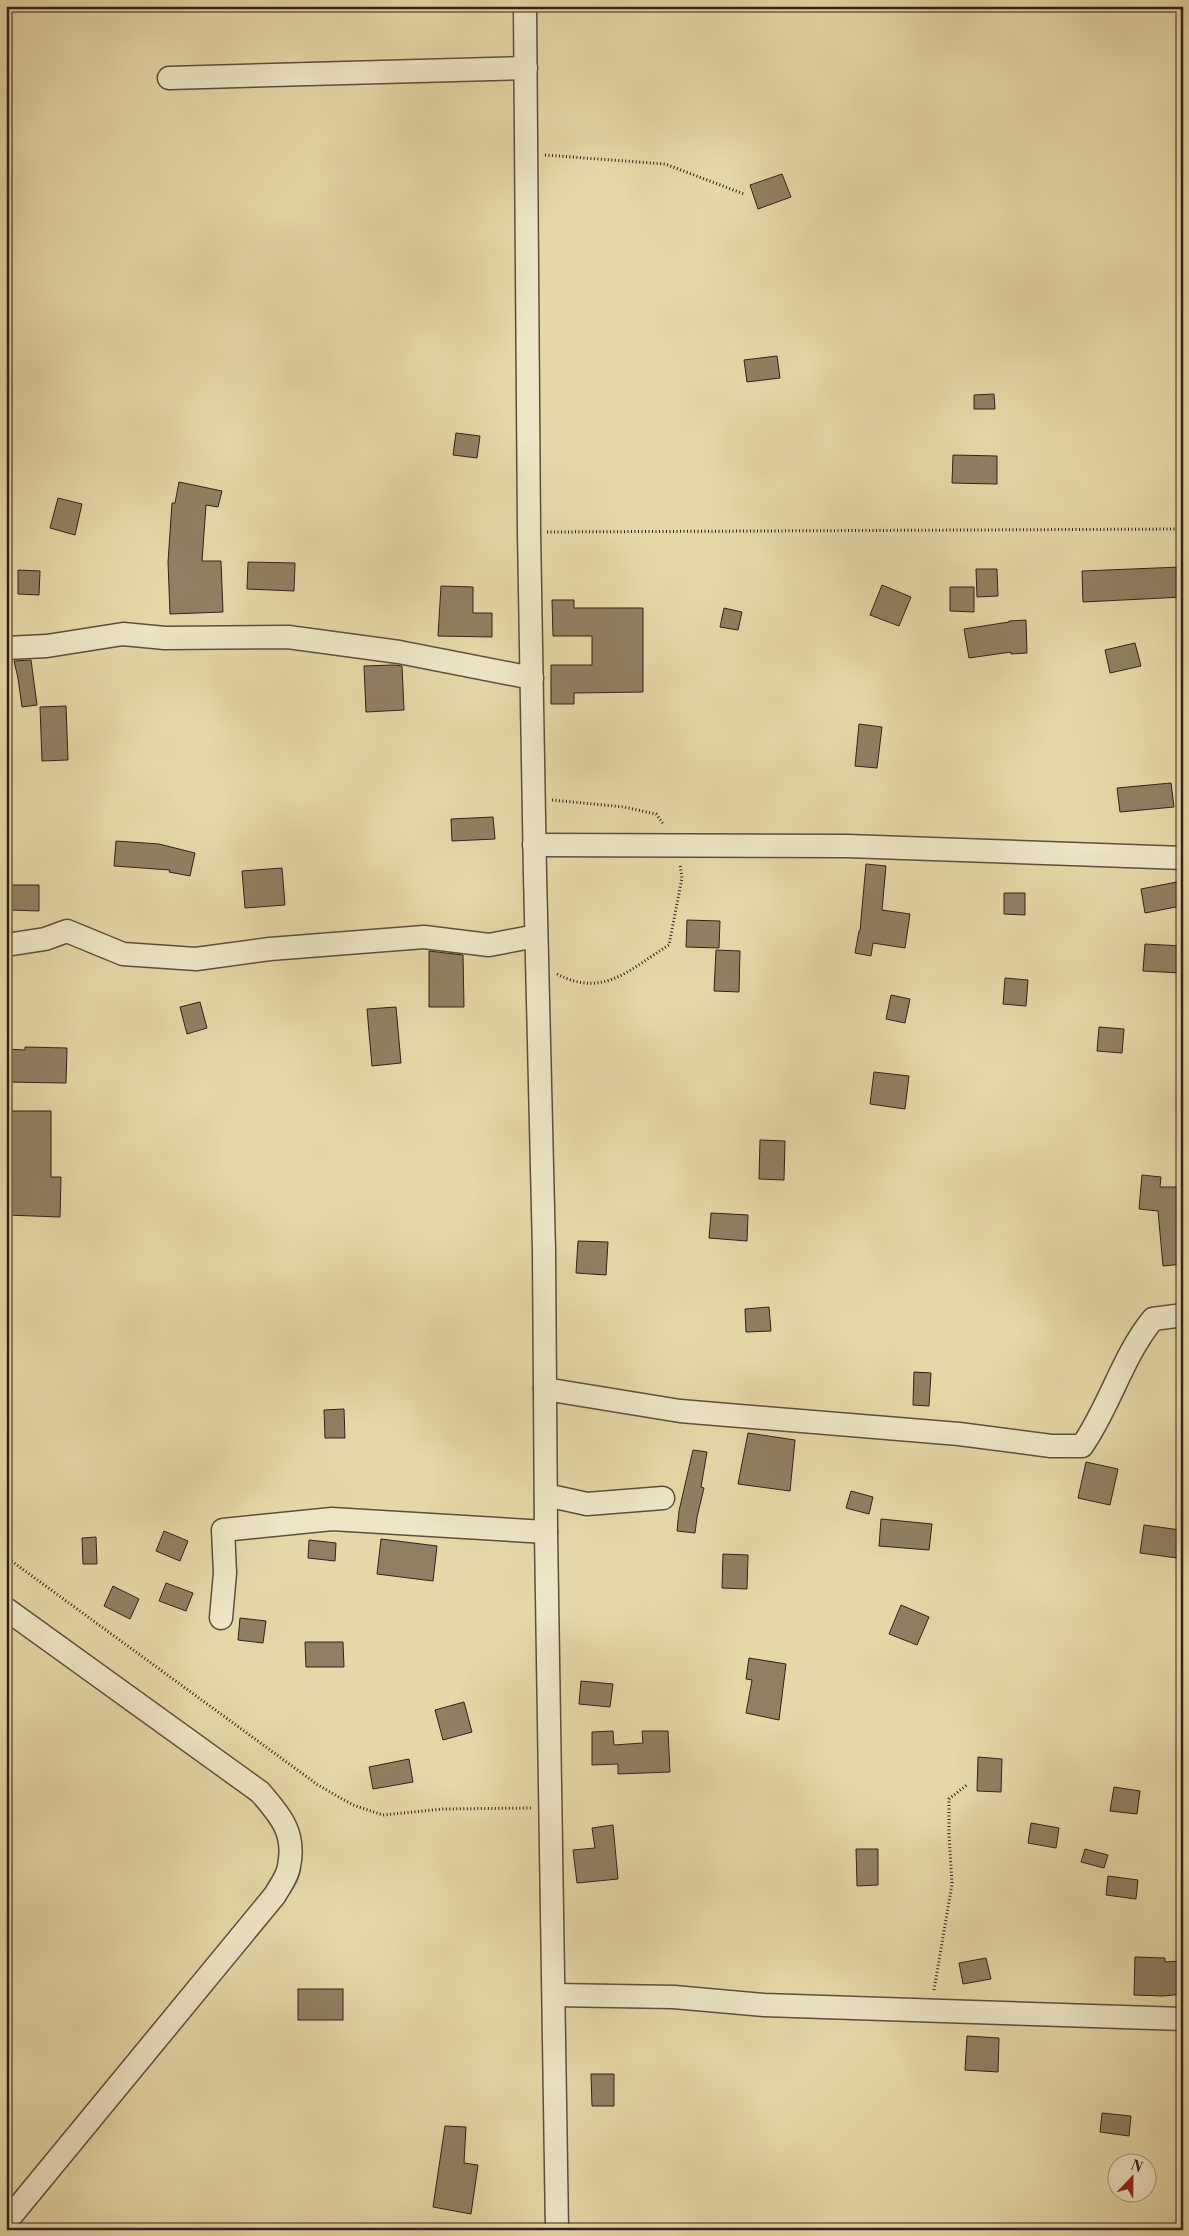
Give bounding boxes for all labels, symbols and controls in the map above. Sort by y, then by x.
north arrow [1106,2154,1156,2204]
text: N [1128,2156,1145,2177]

